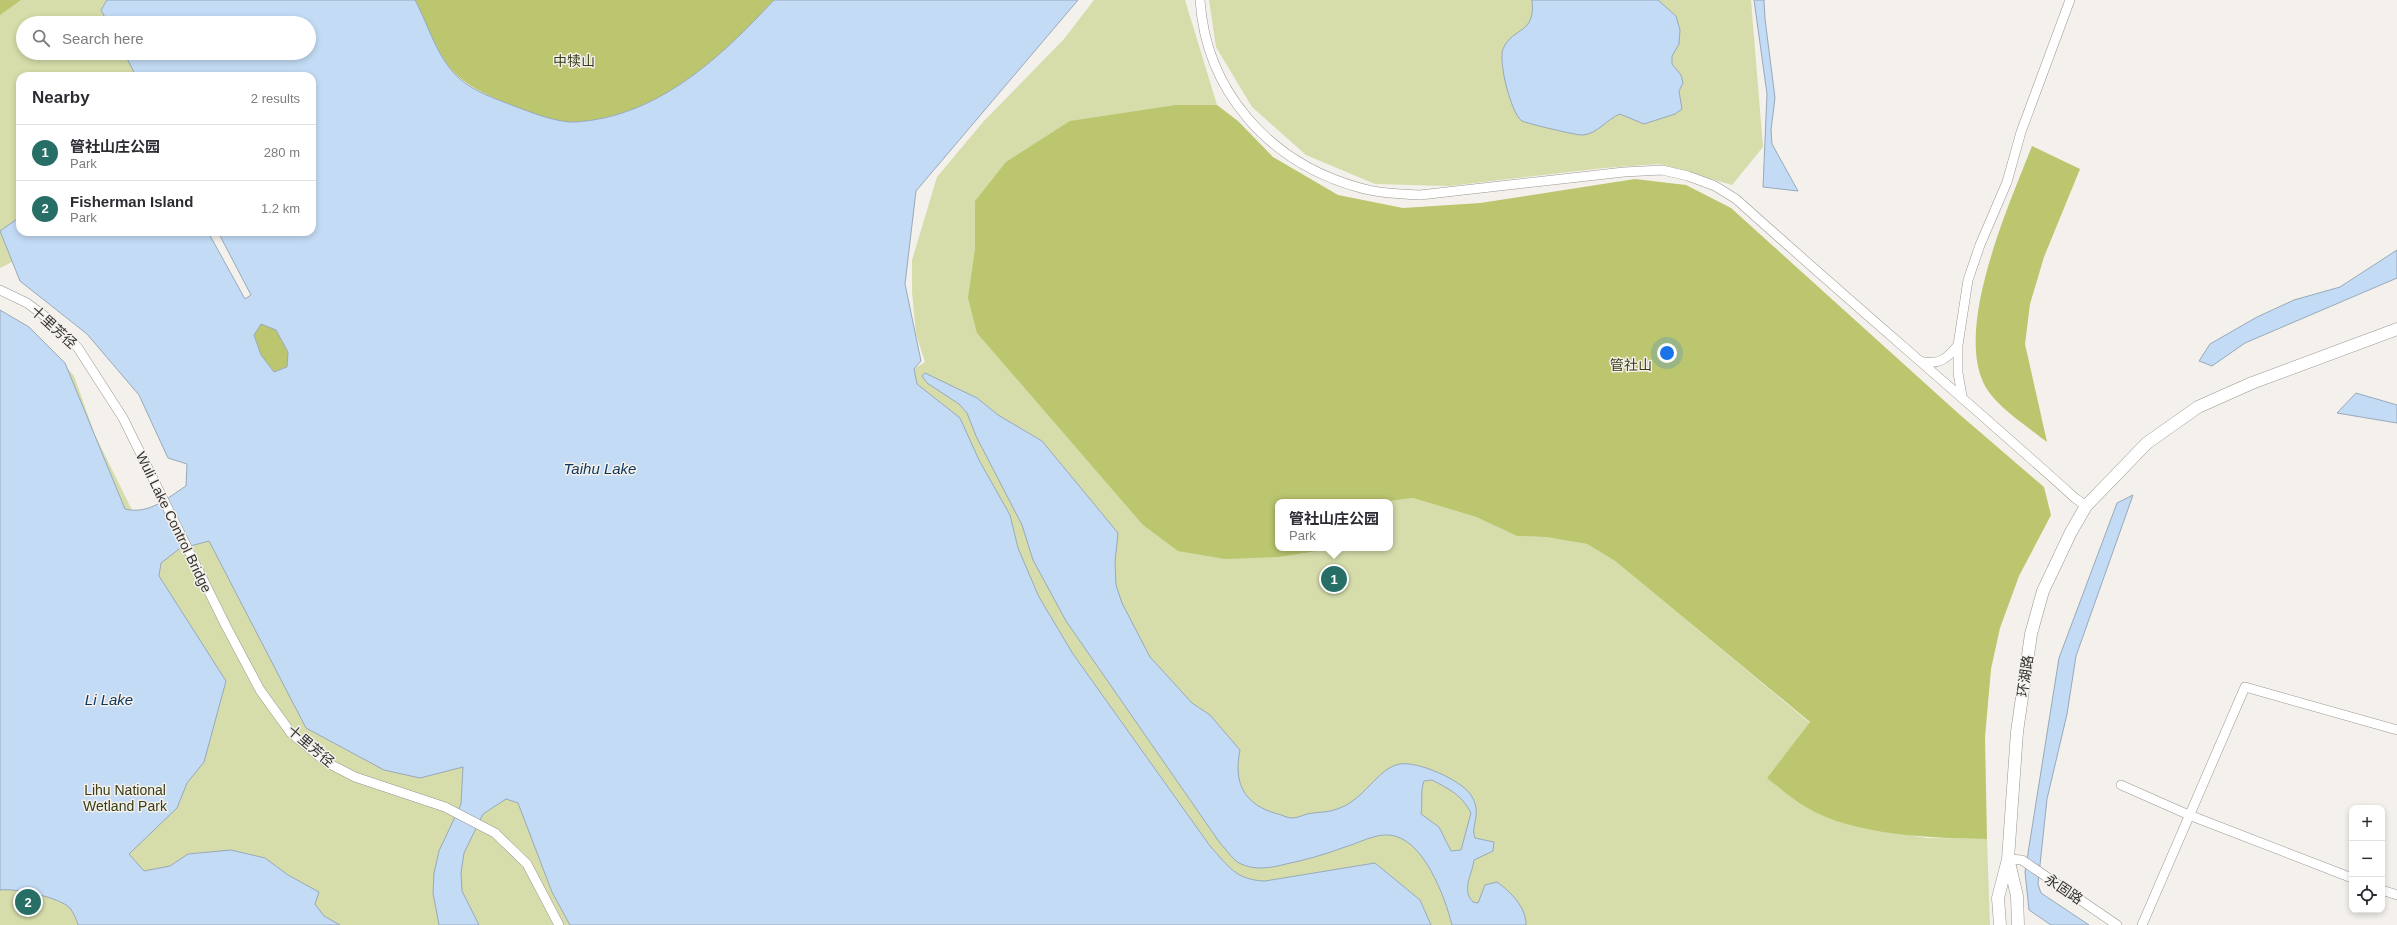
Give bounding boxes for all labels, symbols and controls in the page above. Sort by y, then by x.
search box [16,16,316,60]
icon: search [30,27,52,49]
text: Search here [62,30,144,47]
park label: 中犊山 [553,53,595,69]
text: Nearby [32,88,90,107]
text: 2 results [251,91,300,106]
text: 管社山庄公园 [70,138,160,155]
text: 1 [41,145,49,160]
text: 280 m [264,145,300,160]
text: Park [70,156,97,171]
text: Fisherman Island [70,193,193,210]
text: 2 [41,201,49,216]
text: 1.2 km [261,201,300,216]
text: Park [70,210,97,225]
street label: 十里芳径 [28,302,80,352]
your location [1657,343,1677,363]
park label: 管社山 [1610,357,1652,373]
street label: Wuli Lake Control Bridge [133,449,215,595]
water label: Taihu Lake [564,460,636,477]
popup [1275,499,1393,551]
text: 管社山庄公园 [1289,510,1379,527]
text: Park [1289,528,1316,543]
pin: 1 [1321,564,1347,594]
street label: 环湖路 [2014,654,2036,698]
water label: Li Lake [85,691,133,708]
street label: 十里芳径 [284,722,338,770]
park label: Lihu National Wetland Park [83,782,168,814]
map controls [2349,805,2385,913]
button: + [2349,805,2385,841]
button: − [2349,841,2385,877]
street label: 永固路 [2042,871,2086,907]
button: locate [2349,877,2385,913]
pin: 2 [15,887,41,917]

